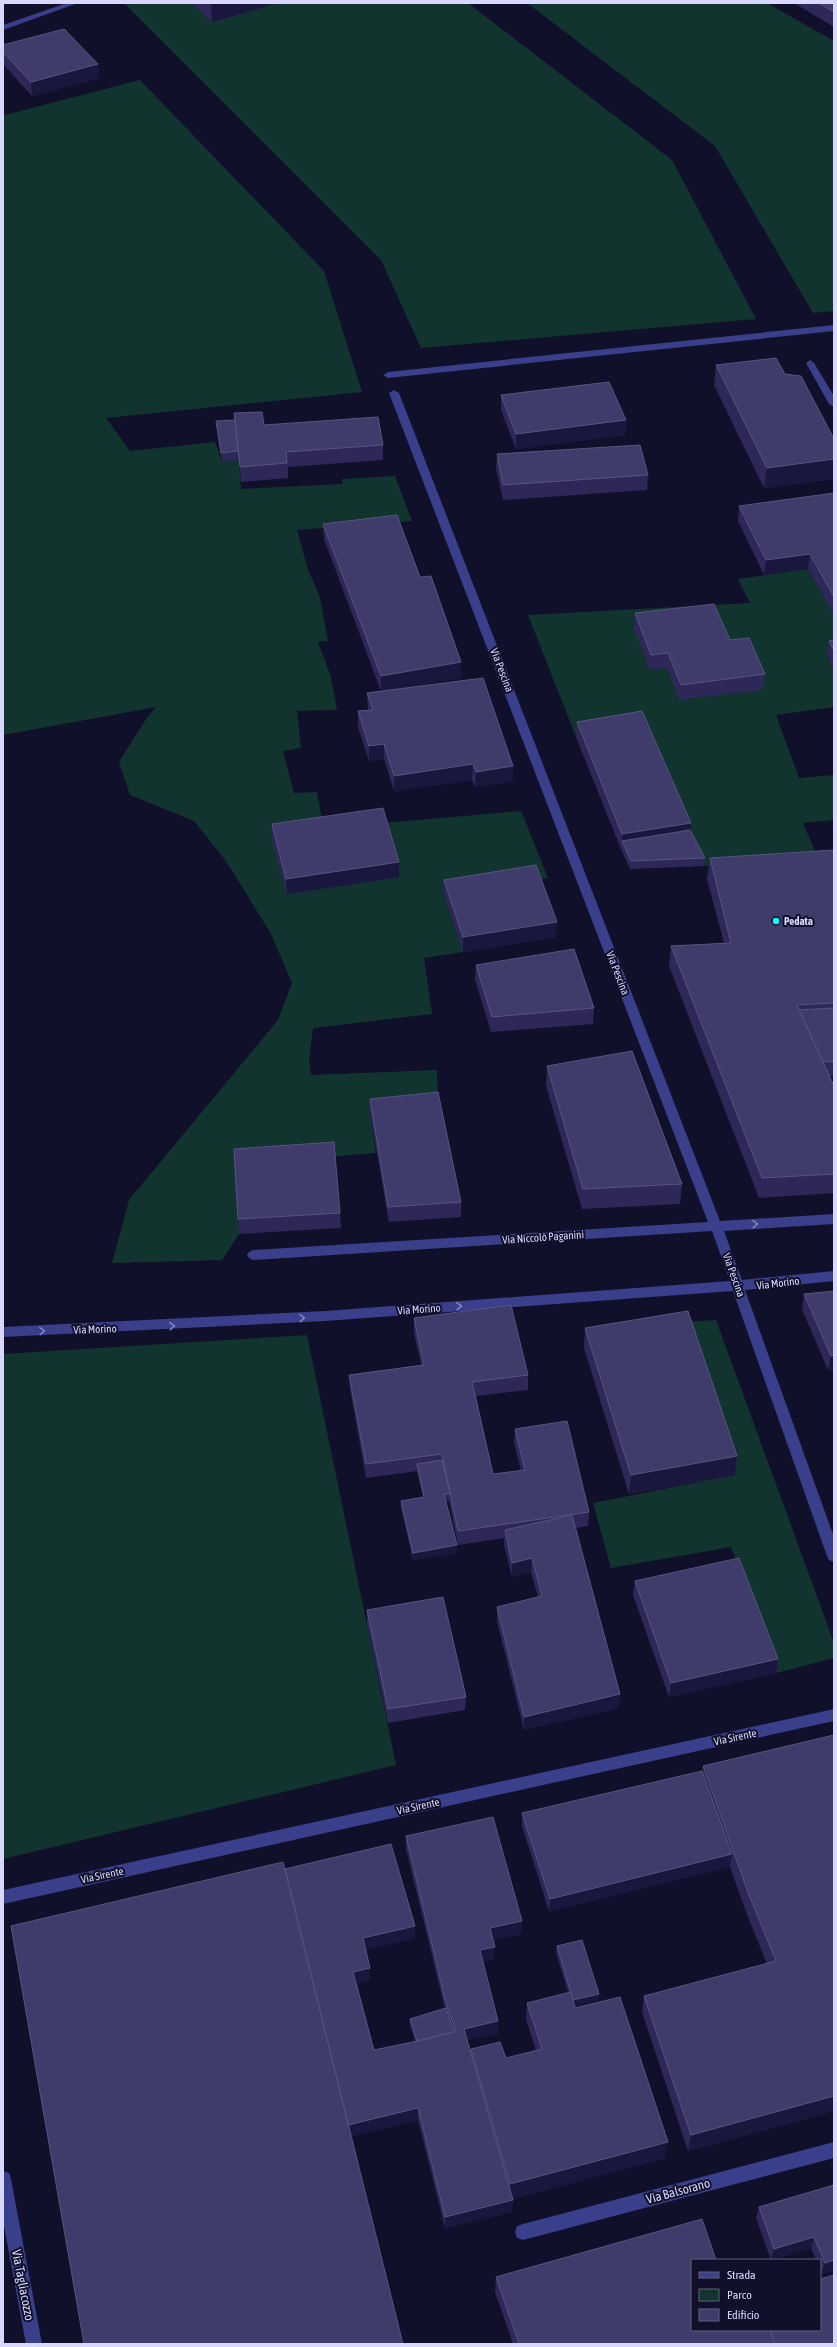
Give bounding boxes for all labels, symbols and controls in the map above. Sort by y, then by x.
street label: Via Pescina [488,646,516,694]
place label: Pedata [784,915,813,927]
marker: Pedata [771,916,781,926]
street label: Via Pescina [604,949,632,997]
one-way arrow [752,1219,758,1228]
street label: Via Niccolò Paganini [502,1228,584,1246]
street label: Via Pescina [721,1251,747,1299]
street label: Via Morino [756,1274,800,1292]
street label: Via Morino [397,1302,441,1316]
one-way arrow [456,1302,462,1311]
one-way arrow [299,1313,305,1322]
one-way arrow [169,1321,175,1330]
street label: Via Morino [73,1322,117,1336]
one-way arrow [39,1326,45,1335]
street label: Via Sirente [713,1727,757,1747]
street label: Via Sirente [396,1796,440,1816]
street label: Via Sirente [80,1865,124,1885]
street label: Via Balsorano [644,2175,712,2207]
street label: Via Tagliacozzo [9,2248,37,2322]
legend [691,2259,821,2331]
text: Strada [727,2268,756,2282]
text: Parco [727,2288,752,2302]
text: Edificio [727,2308,760,2322]

